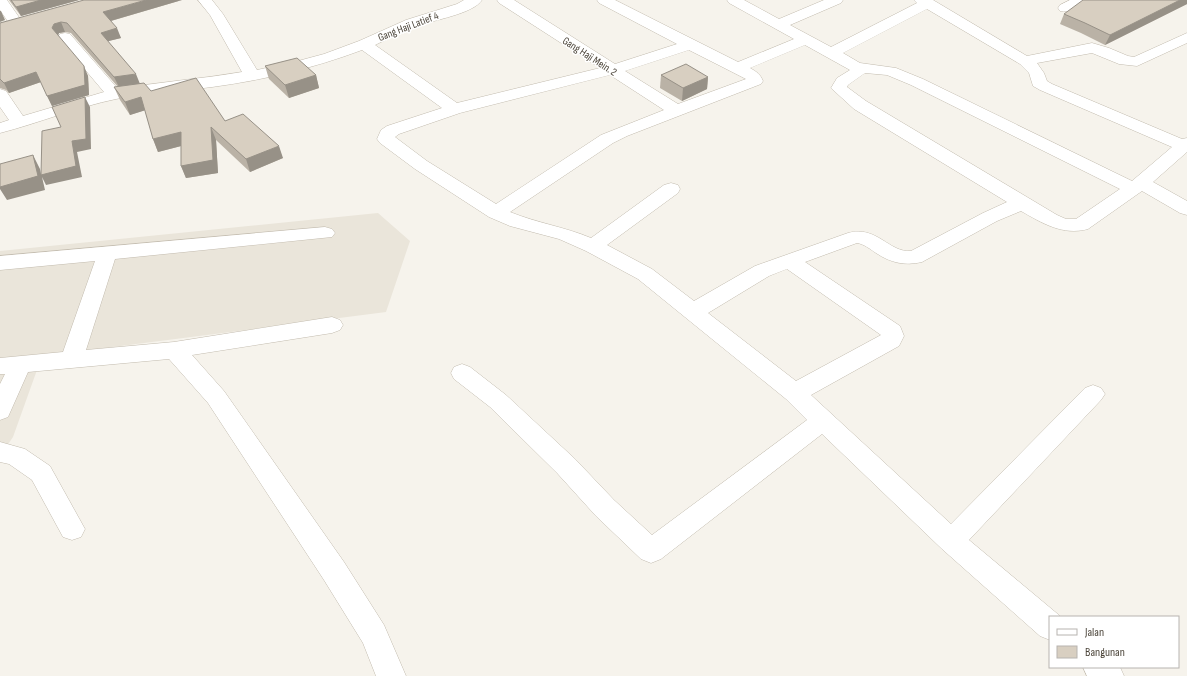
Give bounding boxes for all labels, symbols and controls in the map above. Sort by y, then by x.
street label: Gang Haji Latief 4 [376,9,441,44]
street label: Gang Haji Mein. 2 [560,34,620,79]
legend [1049,616,1179,668]
text: Jalan [1084,625,1104,640]
text: Bangunan [1085,645,1125,660]

